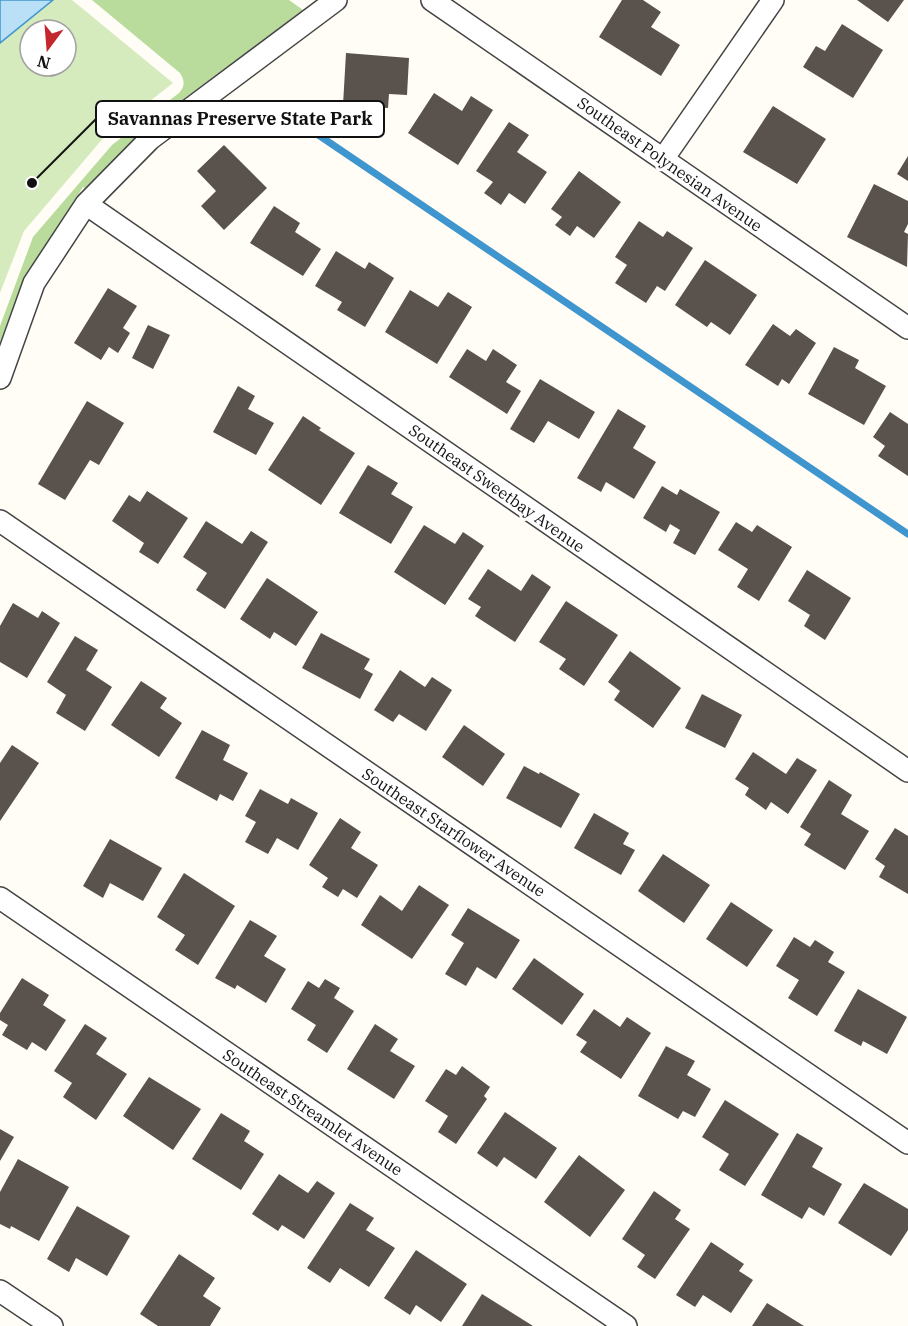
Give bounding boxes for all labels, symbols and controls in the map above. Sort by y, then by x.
north arrow [18,18,78,78]
text: N [35,51,53,74]
street label: Southeast Polynesian Avenue [574,92,766,236]
callout: Savannas Preserve State Park [96,101,384,137]
text: Savannas Preserve State Park [108,107,373,130]
street label: Southeast Sweetbay Avenue [405,420,589,556]
street label: Southeast Starflower Avenue [359,763,549,901]
street label: Southeast Streamlet Avenue [219,1044,407,1180]

